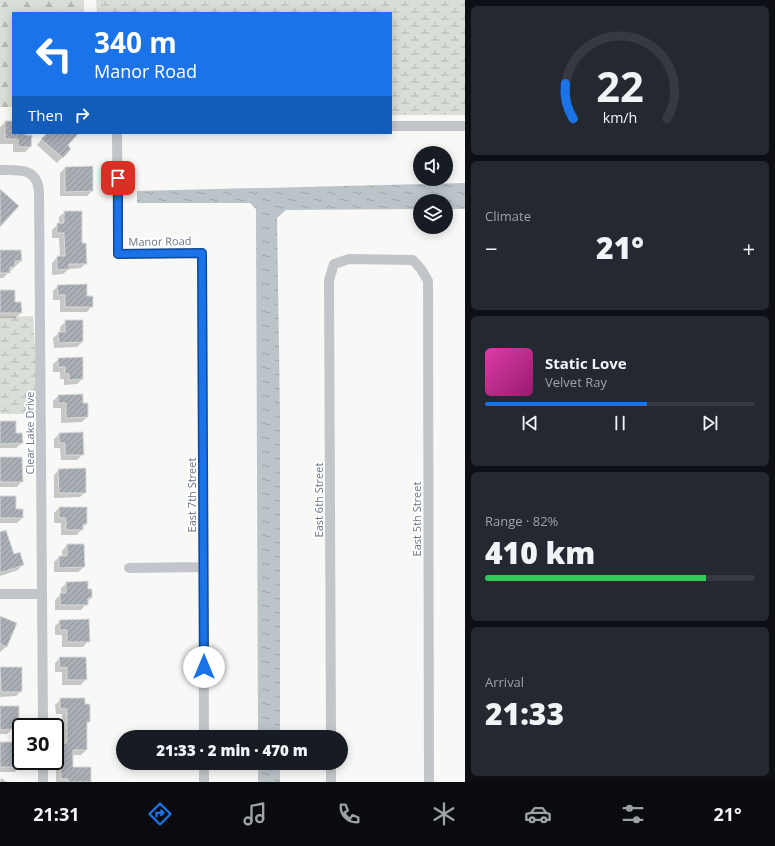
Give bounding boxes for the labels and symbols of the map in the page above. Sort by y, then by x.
pin [101,161,135,195]
street label: Manor Road [128,233,192,249]
street label: Clear Lake Drive [22,392,37,474]
street label: East 7th Street [184,458,199,532]
street label: East 6th Street [311,463,326,537]
street label: East 5th Street [409,482,424,556]
position arrow [183,646,225,688]
speed limit sign: 30 [12,718,64,770]

